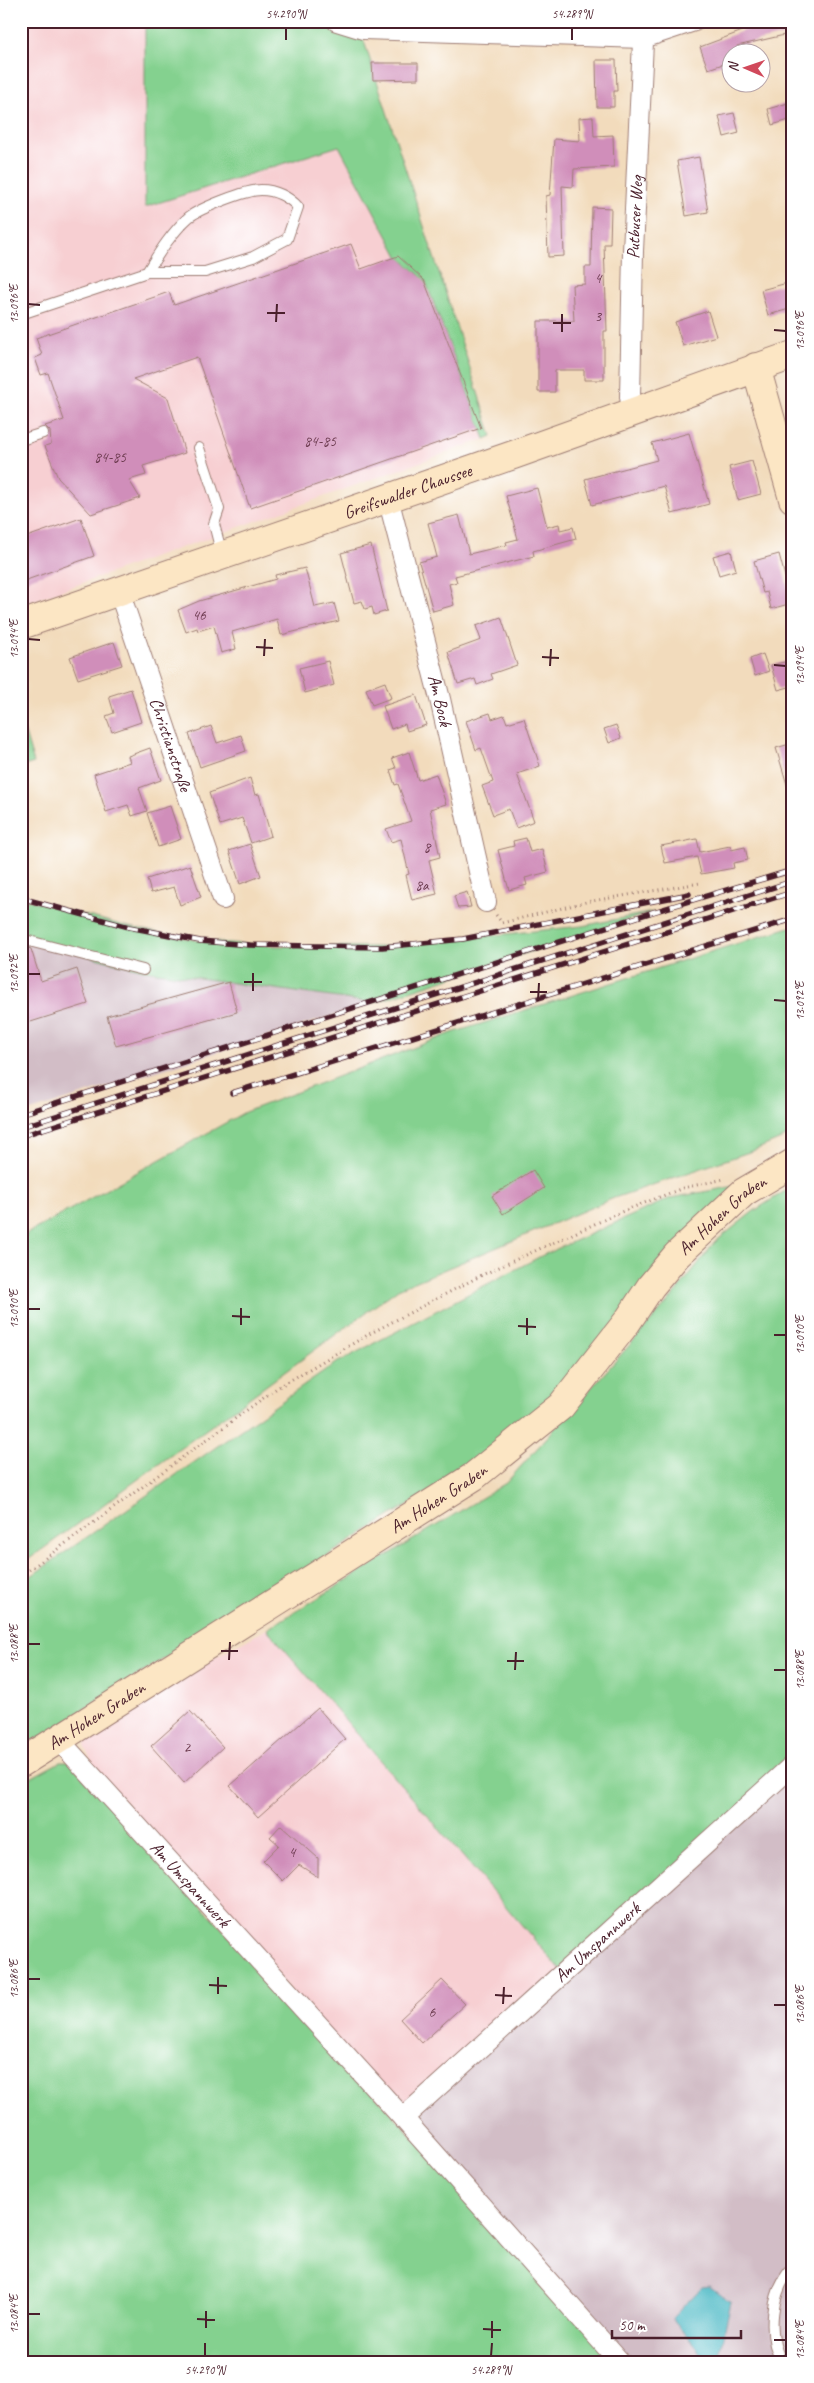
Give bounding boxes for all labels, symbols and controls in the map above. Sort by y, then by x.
text: 54.290°N [266,6,308,22]
text: 54.289°N [552,6,594,22]
north arrow [722,42,772,92]
text: N [725,61,742,72]
street label: Putbuser Weg [622,174,648,259]
house number: 4 [595,269,603,288]
text: 13.096°E [6,283,22,324]
house number: 3 [595,307,603,326]
text: 13.096°E [792,310,808,351]
house number: 84-85 [304,432,337,451]
house number: 84-85 [94,448,127,467]
street label: Greifswalder Chaussee [341,459,476,524]
house number: 46 [192,606,207,625]
text: 13.094°E [6,618,22,659]
text: 13.094°E [792,645,808,686]
street label: Am Bock [423,672,457,730]
street label: Christianstraße [145,695,197,795]
house number: 8 [424,838,432,857]
house number: 8a [415,876,430,895]
text: 13.092°E [6,953,22,994]
text: 13.092°E [792,980,808,1021]
street label: Am Hohen Graben [673,1170,771,1260]
text: 13.090°E [6,1288,22,1329]
text: 13.090°E [792,1314,808,1355]
street label: Am Hohen Graben [386,1459,492,1538]
text: 13.088°E [6,1623,22,1664]
text: 13.088°E [792,1649,808,1690]
street label: Am Hohen Graben [43,1676,150,1754]
house number: 2 [184,1738,192,1757]
street label: Am Umspannwerk [146,1837,236,1933]
house number: 4 [289,1843,297,1862]
street label: Am Umspannwerk [550,1897,646,1987]
text: 13.086°E [6,1958,22,1999]
text: 13.086°E [792,1984,808,2025]
house number: 6 [429,2003,437,2022]
text: 13.084°E [6,2293,22,2334]
scale bar [612,2308,740,2340]
text: 50 m [619,2316,646,2335]
text: 13.084°E [792,2319,808,2360]
text: 54.290°N [185,2362,227,2378]
text: 54.289°N [471,2362,513,2378]

